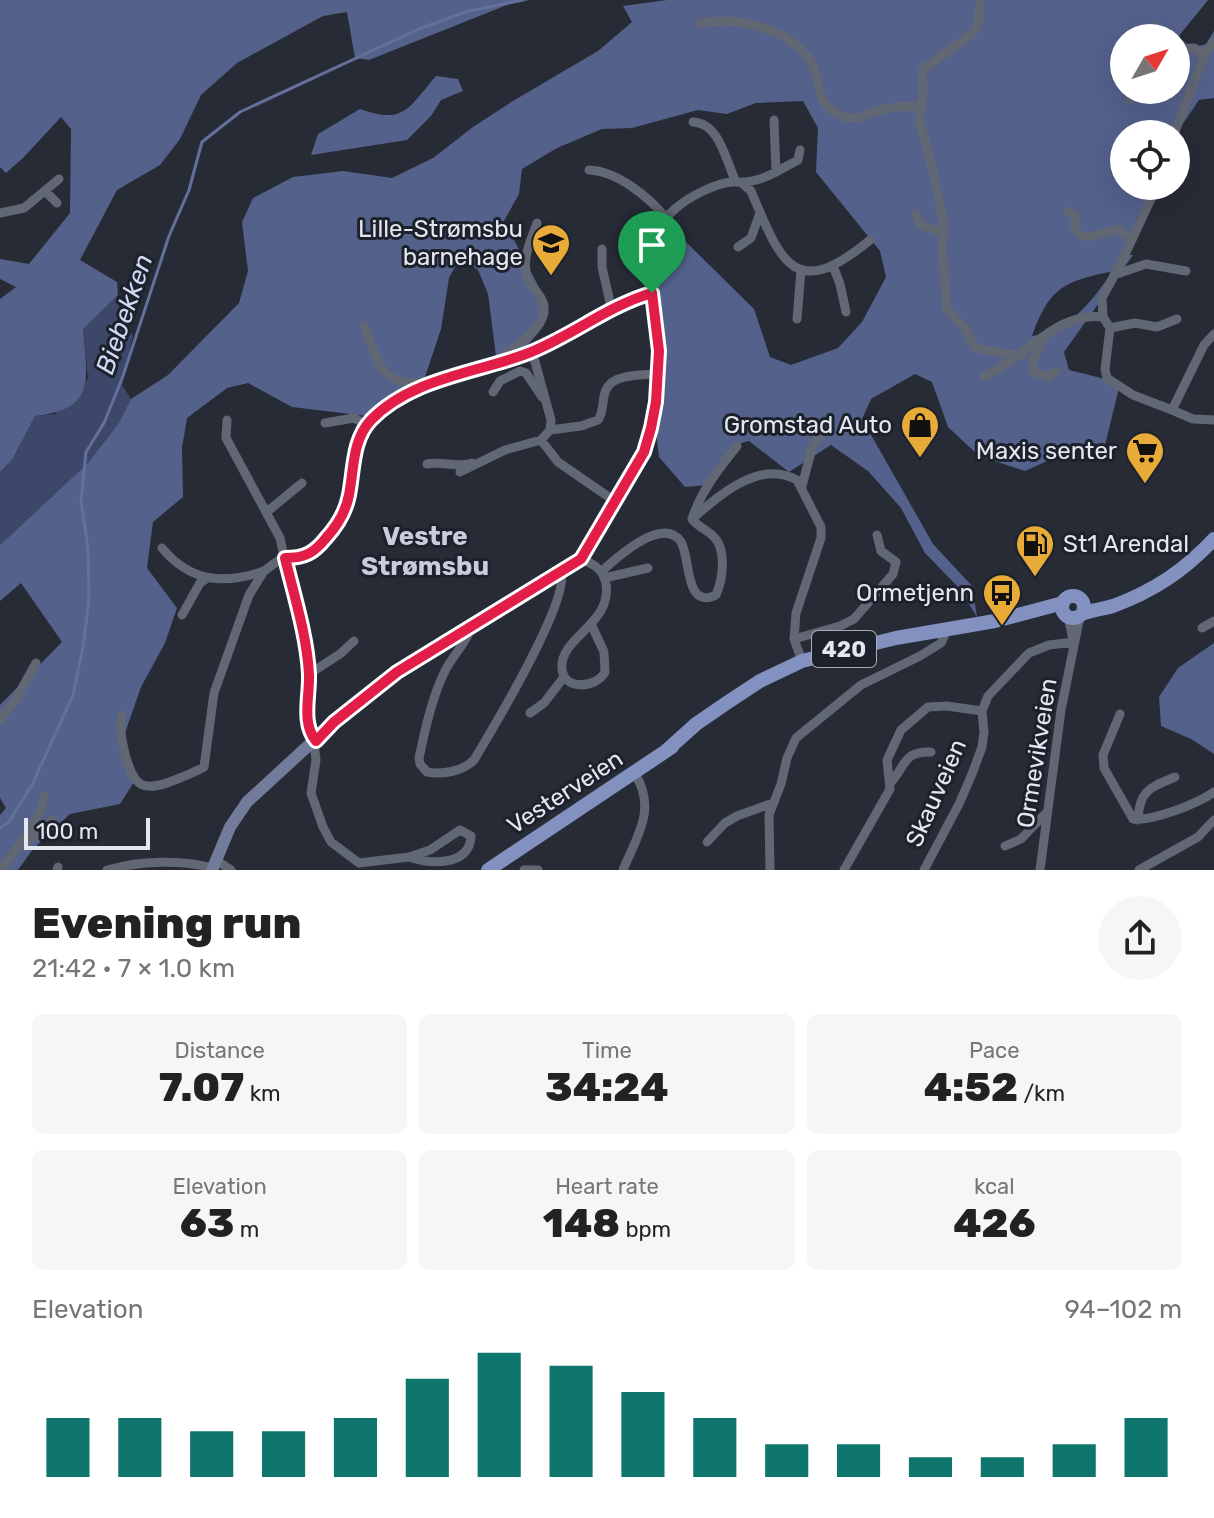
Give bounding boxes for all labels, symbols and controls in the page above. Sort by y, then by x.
north arrow [1110,24,1190,104]
map controls [1110,24,1190,200]
button: locate [1110,120,1190,200]
pin [618,211,686,293]
place label: Lille-Strømsbu barnehage [358,215,523,271]
school or university icon: Lille-Strømsbu barnehage [530,222,572,277]
icon: arrive [630,223,674,267]
water label: Biebekken [90,250,159,378]
shop icon: Gromstad Auto [899,404,941,459]
place label: Gromstad Auto [724,411,892,439]
supermarket icon: Maxis senter [1124,430,1166,485]
place label: Maxis senter [976,437,1117,465]
district label: Vestre Strømsbu [361,521,489,582]
fuel station icon: St1 Arendal [1014,523,1056,578]
place label: St1 Arendal [1063,530,1189,558]
bus stop icon: Ormetjenn [981,572,1023,627]
place label: Ormetjenn [856,579,974,607]
road number: 420 [812,631,876,667]
street label: Ormevikveien [1011,676,1063,830]
street label: Skauveien [900,735,972,851]
street label: Vesterveien [502,744,628,840]
scale bar [24,814,150,850]
text: 100 m [36,818,98,845]
button: share [1098,896,1182,980]
text: Evening run [32,897,301,949]
text: 21:42 · 7 × 1.0 km [32,953,235,984]
text: Distance [175,1037,265,1064]
text: Time [582,1037,632,1064]
text: Pace [969,1037,1020,1064]
text: 7.07 [159,1064,244,1111]
text: 34:24 [545,1064,669,1111]
text: 4:52 [924,1064,1018,1111]
text: km [244,1080,281,1107]
text: /km [1018,1080,1065,1107]
text: Elevation [173,1173,267,1200]
text: Heart rate [555,1173,659,1200]
text: kcal [974,1173,1015,1200]
text: 63 [180,1200,234,1247]
text: 148 [543,1200,620,1247]
text: 426 [953,1200,1035,1247]
text: m [234,1216,259,1243]
text: bpm [620,1216,671,1243]
text: Elevation [32,1294,143,1325]
text: 94–102 m [1064,1294,1182,1325]

